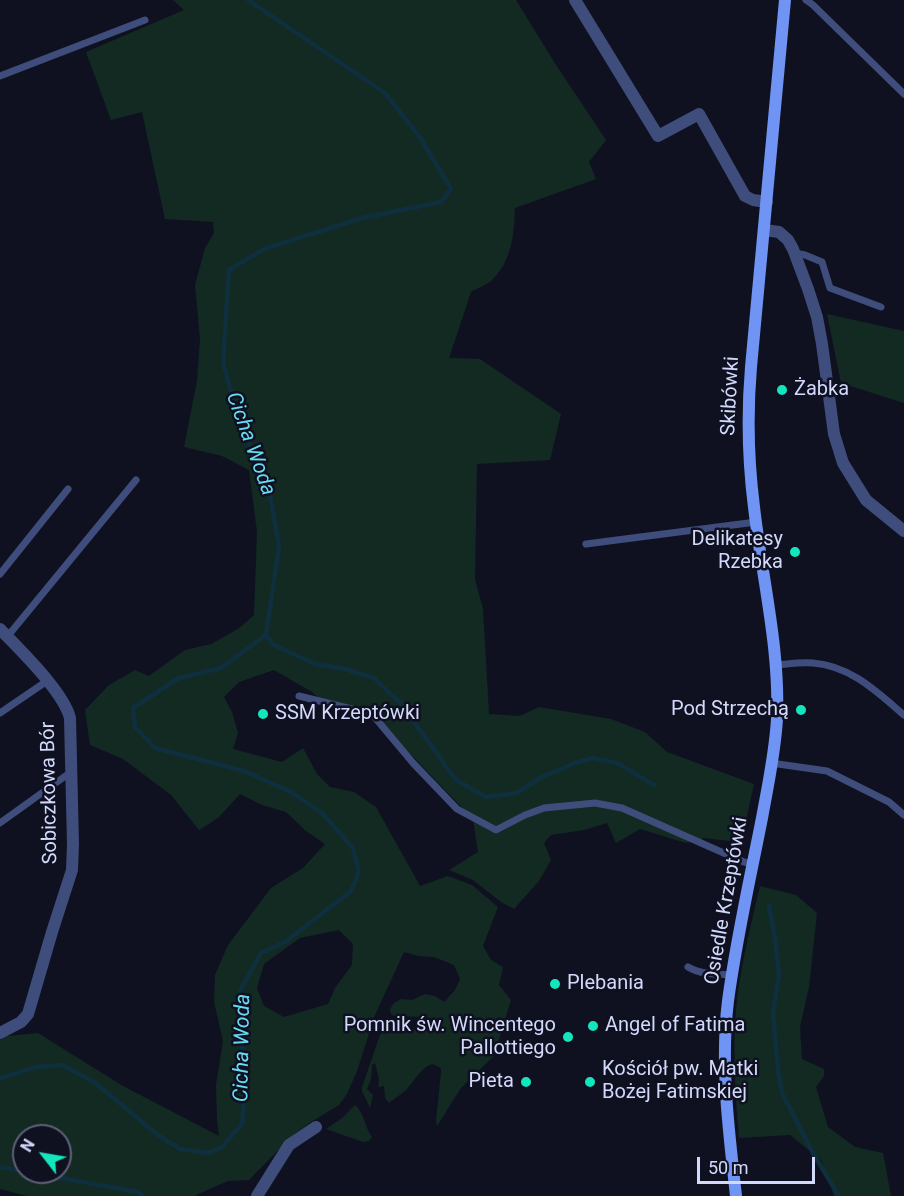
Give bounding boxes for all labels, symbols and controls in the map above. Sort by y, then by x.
street label: Skibówki [717,356,745,436]
place label: Żabka [794,378,849,402]
marker: Żabka [775,383,789,397]
water label: Cicha Woda [220,389,280,499]
place label: Delikatesy Rzebka [692,528,783,575]
marker: Delikatesy Rzebka [788,545,802,559]
place label: Pod Strzechą [671,698,789,722]
place label: SSM Krzeptówki [275,702,420,726]
marker: Pod Strzechą [794,703,808,717]
marker: SSM Krzeptówki [256,707,270,721]
street label: Sobiczkowa Bór [37,721,63,865]
street label: Osiedle Krzeptówki [700,815,754,987]
place label: Plebania [567,972,644,996]
marker: Plebania [548,977,562,991]
water label: Cicha Woda [229,994,257,1102]
place label: Pomnik św. Wincentego Pallottiego [344,1014,556,1061]
place label: Angel of Fatima [605,1014,745,1038]
marker: Angel of Fatima [586,1019,600,1033]
marker: Pomnik św. Wincentego Pallottiego [561,1030,575,1044]
place label: Kościół pw. Matki Bożej Fatimskiej [602,1058,758,1105]
place label: Pieta [468,1070,514,1094]
marker: Pieta [519,1075,533,1089]
marker: Kościół pw. Matki Bożej Fatimskiej [583,1075,597,1089]
north arrow [12,1124,72,1184]
text: N [17,1136,39,1155]
scale bar [700,1145,818,1183]
text: 50 m [708,1157,748,1178]

